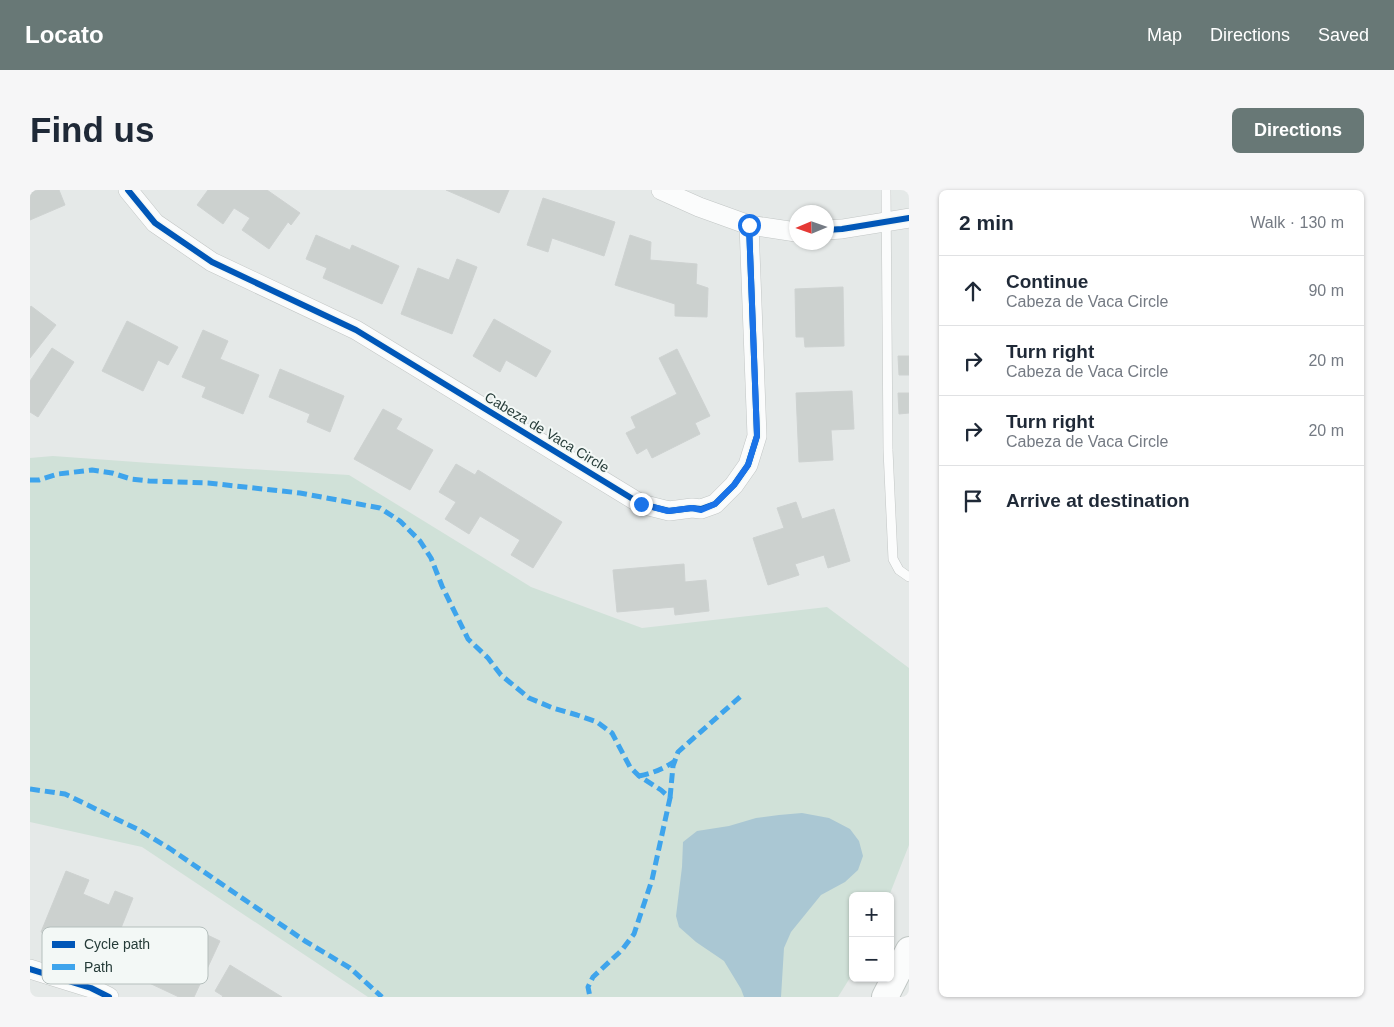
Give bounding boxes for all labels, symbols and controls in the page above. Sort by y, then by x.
text: Locato [25,21,104,48]
text: Map [1147,25,1182,45]
text: Directions [1210,25,1290,45]
text: Saved [1318,25,1369,45]
button: Directions [1232,108,1364,153]
text: Find us [30,110,154,149]
north arrow [789,205,834,250]
text: 2 min [959,211,1014,234]
route start [738,214,761,237]
text: Walk · 130 m [1250,214,1344,231]
text: Continue [1006,271,1088,292]
icon: ahead [959,277,987,305]
text: 90 m [1308,282,1344,299]
text: Cabeza de Vaca Circle [1006,293,1168,310]
text: Turn right [1006,341,1094,362]
icon: right [959,347,987,375]
text: 20 m [1308,352,1344,369]
text: Cabeza de Vaca Circle [1006,363,1168,380]
street label: Cabeza de Vaca Circle [482,389,612,476]
text: Turn right [1006,411,1094,432]
icon: right [959,417,987,445]
text: 20 m [1308,422,1344,439]
text: Cabeza de Vaca Circle [1006,433,1168,450]
icon: arrive [959,487,987,515]
text: Arrive at destination [1006,490,1190,511]
route end [630,493,653,516]
map controls [849,892,894,982]
button: + [849,892,894,937]
legend [42,927,208,984]
text: Cycle path [84,936,150,952]
button: − [849,937,894,982]
text: Path [84,959,113,975]

